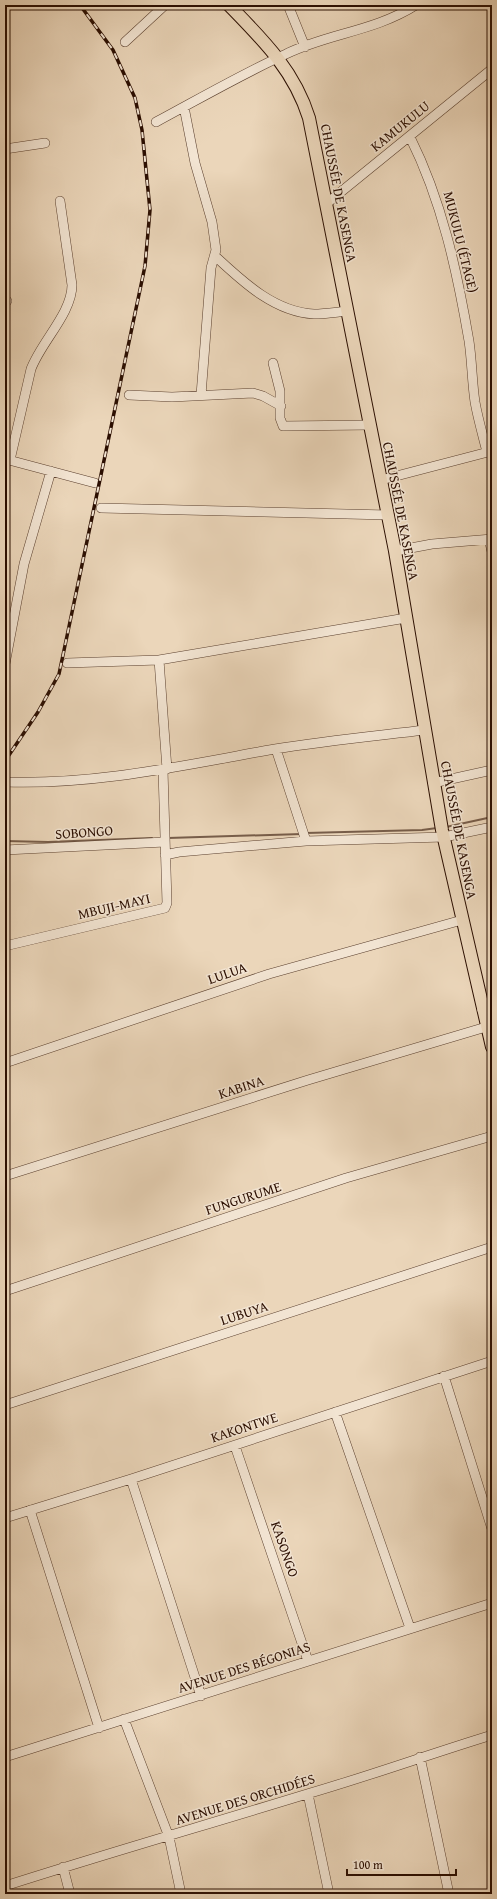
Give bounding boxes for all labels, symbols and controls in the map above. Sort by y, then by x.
street label: KAMUKULU [366,96,434,156]
street label: CHAUSSÉE DE KASENGA [316,122,362,264]
street label: MUKULU (ÉTAGE) [439,189,483,295]
street label: CHAUSSÉE DE KASENGA [378,440,424,582]
street label: CHAUSSÉE DE KASENGA [436,759,482,901]
street label: SOBONGO [55,820,113,844]
street label: MBUJI-MAYI [76,888,152,924]
street label: LULUA [205,957,250,989]
street label: KABINA [216,1070,267,1104]
street label: FUNGURUME [203,1176,283,1220]
street label: LUBUYA [218,1296,271,1330]
street label: KAKONTWE [208,1407,280,1447]
street label: KASONGO [266,1518,304,1580]
street label: AVENUE DES BÉGONIAS [175,1636,313,1698]
street label: AVENUE DES ORCHIDÉES [173,1768,317,1830]
scale bar [347,1851,456,1877]
text: 100 m [353,1856,383,1873]

